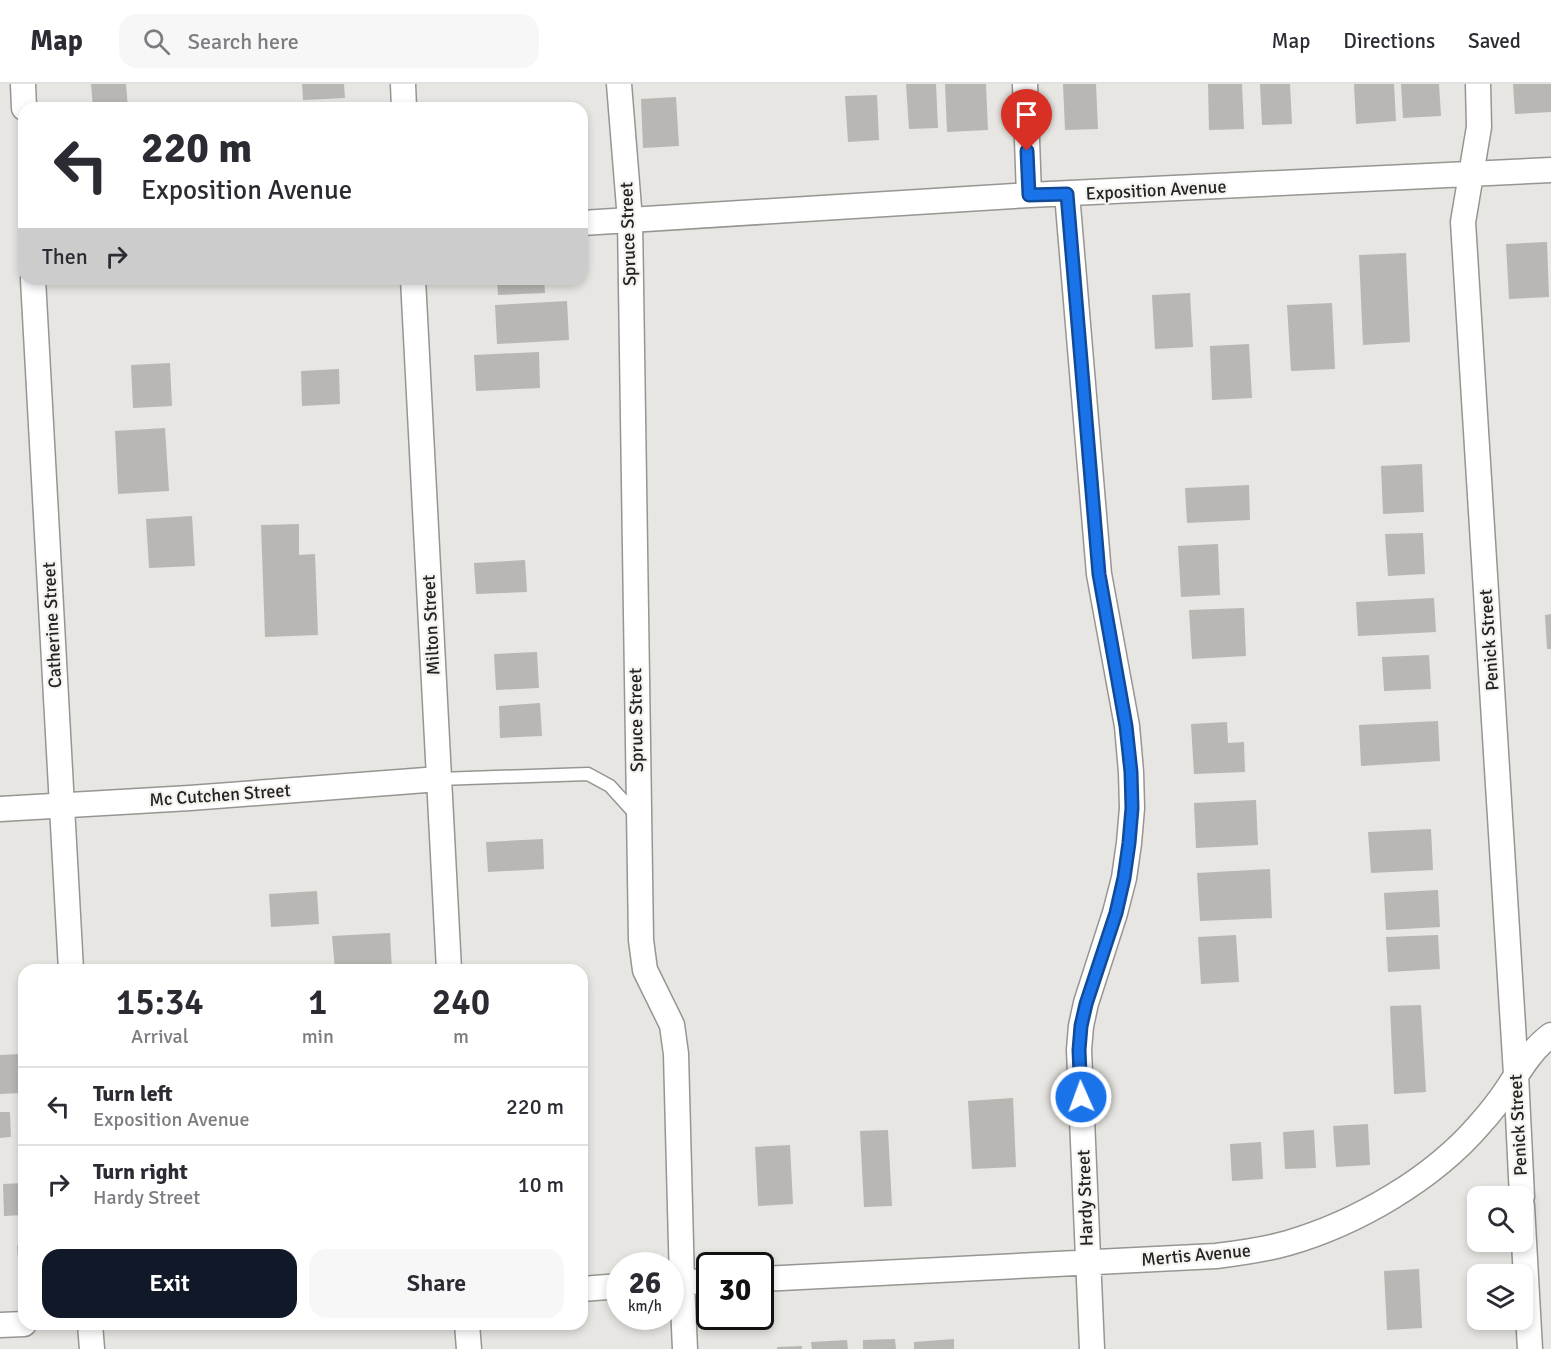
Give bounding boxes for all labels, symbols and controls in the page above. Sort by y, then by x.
search box [119,14,539,68]
text: Map [30,24,83,58]
icon: search [140,25,173,58]
text: Search here [188,28,299,55]
text: Map [1272,28,1310,54]
text: Directions [1343,28,1435,54]
text: Saved [1468,28,1521,54]
pin [1001,89,1052,151]
icon: arrive [1010,98,1043,131]
text: 220 m [141,123,252,174]
icon: left [42,126,120,204]
text: Exposition Avenue [141,174,352,207]
street label: Exposition Avenue [1085,175,1227,205]
street label: Spruce Street [615,182,641,286]
icon: right [100,240,133,273]
text: Then [42,243,88,270]
street label: Catherine Street [38,561,66,689]
street label: Milton Street [417,574,445,676]
street label: Penick Street [1474,588,1504,692]
street label: Spruce Street [624,668,648,772]
street label: Mc Cutchen Street [149,779,291,811]
text: 15:34 [116,980,204,1025]
text: 1 [308,980,328,1025]
text: 240 [432,980,490,1025]
text: Arrival [131,1024,189,1049]
text: min [302,1024,334,1049]
text: m [453,1024,469,1049]
position arrow [1049,1065,1113,1129]
street label: Penick Street [1504,1074,1532,1176]
text: Turn left [93,1080,173,1107]
icon: left [42,1090,75,1123]
text: 220 m [506,1093,564,1120]
text: Exposition Avenue [93,1107,250,1132]
street label: Hardy Street [1072,1149,1098,1247]
text: Turn right [93,1158,188,1185]
icon: right [42,1168,75,1201]
text: 10 m [518,1171,564,1198]
text: Hardy Street [93,1185,200,1210]
map controls [1467,1186,1533,1330]
button: search [1467,1186,1533,1252]
street label: Mertis Avenue [1140,1239,1252,1271]
button: Exit [42,1249,297,1318]
button: Share [309,1249,564,1318]
speed limit sign: 30 [696,1252,774,1330]
button: layers [1467,1264,1533,1330]
text: 26 [629,1265,661,1302]
text: km/h [628,1297,662,1315]

